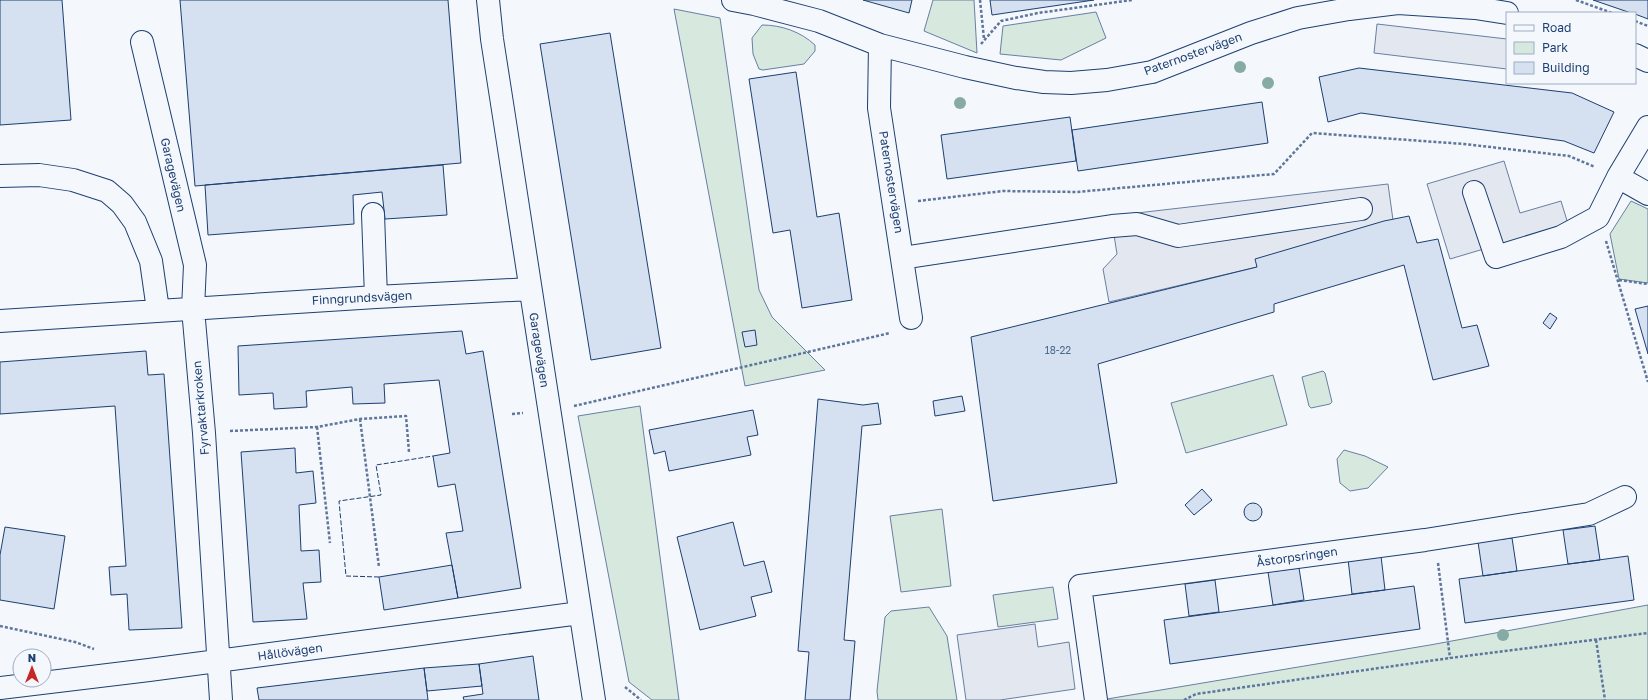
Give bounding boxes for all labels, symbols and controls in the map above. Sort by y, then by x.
legend [1506,12,1636,84]
text: Road [1542,20,1571,35]
street label: Paternostervägen [1142,29,1244,78]
text: Park [1542,40,1568,55]
text: Building [1542,60,1590,75]
street label: Paternostervägen [876,130,907,234]
street label: Garagevägen [158,136,189,213]
street label: Finngrundsvägen [311,287,413,308]
street label: Garagevägen [526,311,553,388]
house number: 18-22 [1045,344,1071,356]
street label: Fyrvaktarkroken [189,360,212,456]
street label: Åstorpsringen [1255,543,1338,570]
street label: Hållövägen [257,640,323,663]
north arrow [12,648,52,688]
text: N [28,651,36,664]

